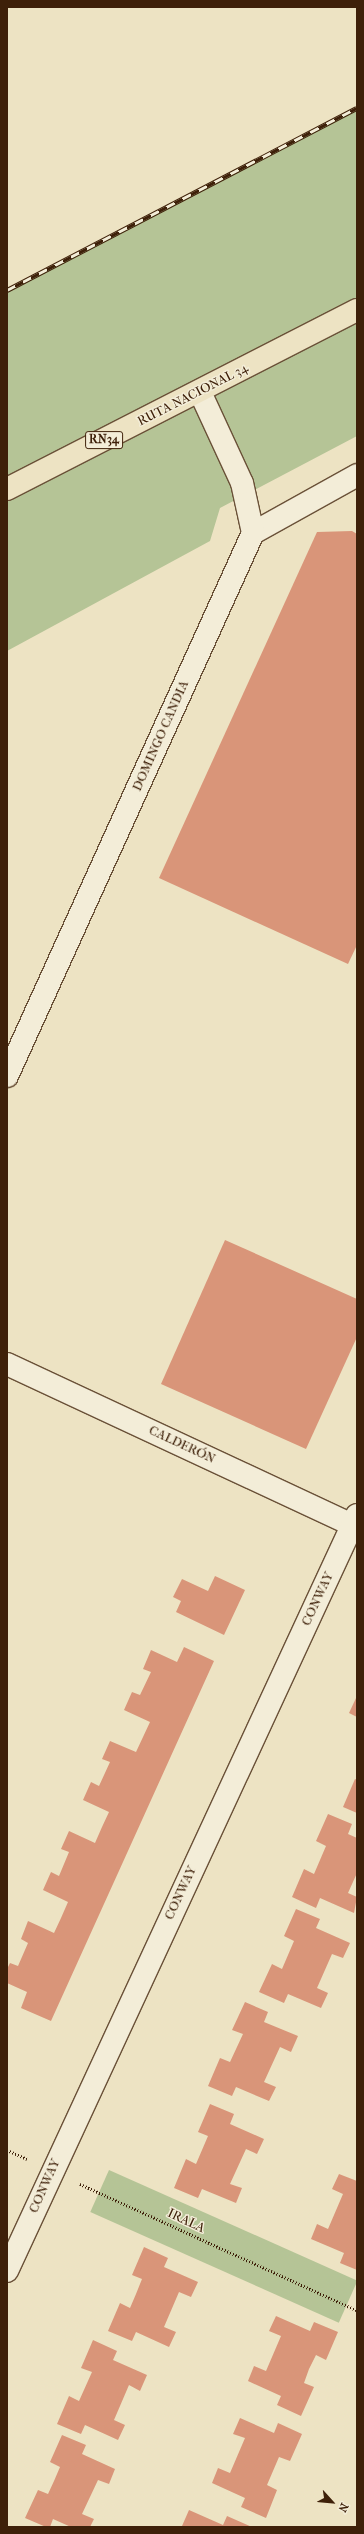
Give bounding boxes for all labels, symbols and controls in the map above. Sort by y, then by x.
street label: RUTA NACIONAL 34 [135,360,251,430]
road number: RN34 [85,430,123,450]
street label: DOMINGO CANDIA [130,678,192,794]
street label: CALDERÓN [146,1423,218,1467]
street label: CONWAY [299,1570,337,1628]
street label: CONWAY [162,1864,200,1922]
street label: CONWAY [26,2157,64,2215]
street label: IRALA [165,2206,207,2236]
north arrow [312,2482,352,2522]
text: N [335,2501,351,2514]

